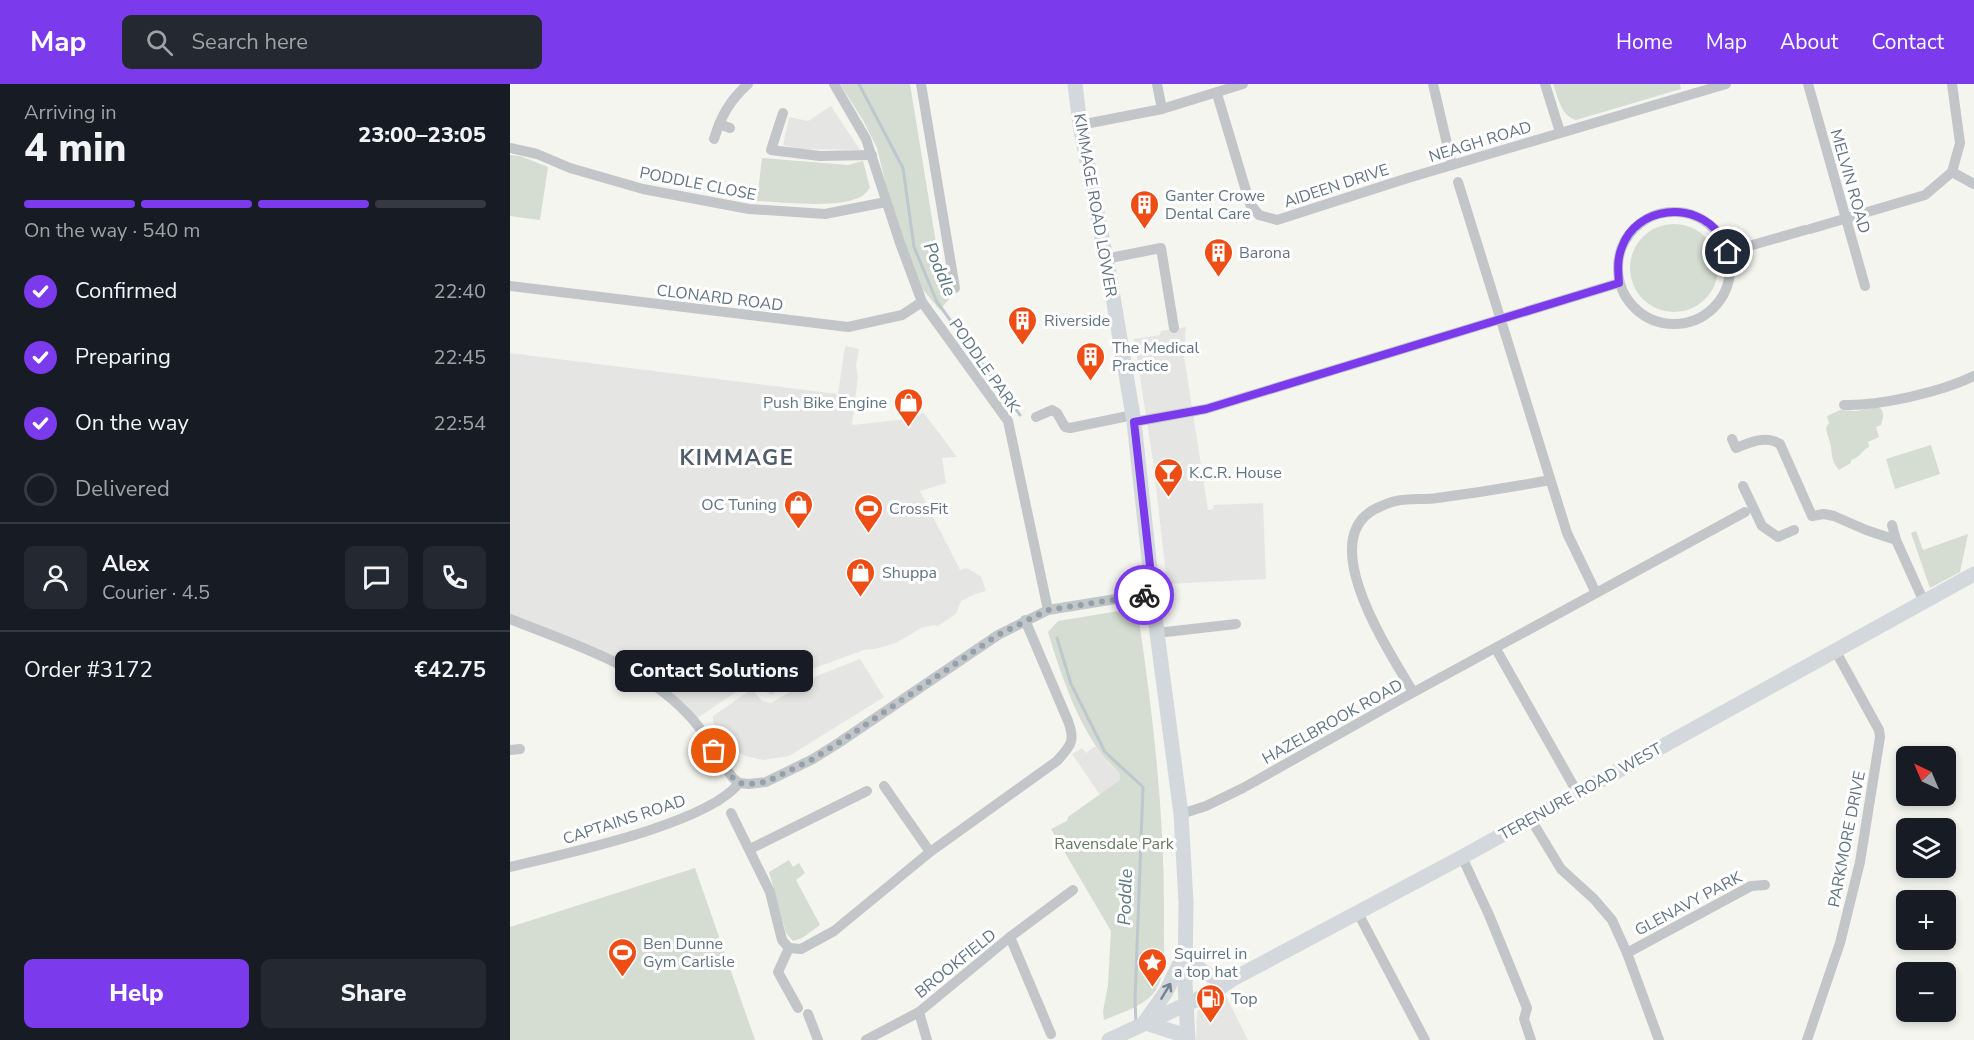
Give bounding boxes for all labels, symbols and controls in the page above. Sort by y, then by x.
search box [122,15,542,69]
text: Map [30,23,86,61]
icon: search [143,26,176,59]
text: Search here [191,27,308,57]
text: Home [1616,28,1673,56]
text: Map [1706,28,1747,56]
text: About [1780,28,1838,56]
text: Contact [1871,28,1944,56]
text: Arriving in [24,99,117,126]
street label: KIMMAGE ROAD LOWER [1068,112,1122,299]
street label: NEAGH ROAD [1426,116,1534,168]
text: 23:00–23:05 [358,120,486,150]
text: 4 min [24,122,127,175]
street label: MELVIN ROAD [1825,127,1875,236]
street label: AIDEEN DRIVE [1281,159,1392,213]
street label: PODDLE CLOSE [638,162,758,206]
place label: Ganter Crowe Dental Care [1165,185,1265,225]
building icon: Ganter Crowe Dental Care [1128,188,1160,230]
text: On the way · 540 m [24,217,200,244]
pin [1702,226,1753,277]
icon: home [1711,235,1744,268]
building icon: Barona [1202,236,1234,278]
water label: Poddle [918,238,962,300]
place label: Barona [1239,242,1290,264]
icon: check [24,275,57,308]
text: Confirmed [75,276,177,306]
text: 22:40 [433,278,486,305]
street label: CLONARD ROAD [655,279,785,317]
building icon: Riverside [1007,304,1039,346]
place label: Riverside [1044,310,1110,332]
street label: PODDLE PARK [944,314,1025,418]
place label: The Medical Practice [1112,337,1199,377]
building icon: The Medical Practice [1075,340,1107,382]
icon: check [24,341,57,374]
text: Preparing [75,342,171,372]
text: 22:45 [433,344,486,371]
shop icon: Push Bike Engine [892,386,924,428]
place label: Push Bike Engine [763,392,887,414]
icon: check [24,407,57,440]
text: On the way [75,408,189,438]
text: 22:54 [433,410,486,437]
district label: KIMMAGE [680,443,794,473]
bar icon: K.C.R. House [1152,456,1184,498]
place label: K.C.R. House [1189,462,1282,484]
text: Delivered [75,474,170,504]
shop icon: OC Tuning [782,488,814,530]
sports icon: CrossFit [852,492,884,534]
place label: OC Tuning [701,494,777,516]
place label: CrossFit [889,498,948,520]
button: person [24,546,87,609]
button: chat [345,546,408,609]
button: phone [423,546,486,609]
text: Alex [102,549,149,579]
shop icon: Shuppa [845,556,877,598]
place label: Shuppa [882,562,937,584]
courier [1114,565,1174,625]
text: Courier · 4.5 [102,579,210,606]
icon: bike [1128,579,1161,612]
callout: Contact Solutions [615,649,813,691]
text: Order #3172 [24,655,153,685]
text: €42.75 [415,655,486,685]
text: Contact Solutions [629,657,799,684]
street label: HAZELBROOK ROAD [1258,674,1407,770]
pin [688,725,739,776]
icon: bag [697,734,730,767]
street label: TERENURE ROAD WEST [1495,738,1666,846]
north arrow [1896,746,1956,806]
map controls [1896,746,1956,1022]
street label: PARKMORE DRIVE [1823,769,1871,909]
street label: CAPTAINS ROAD [560,790,689,850]
button: layers [1896,818,1956,878]
park label: Ravensdale Park [1054,833,1175,855]
street label: GLENAVY PARK [1631,866,1747,941]
water label: Poddle [1112,868,1138,926]
button: + [1896,890,1956,950]
street label: BROOKFIELD [910,924,1001,1003]
place label: Ben Dunne Gym Carlisle [643,933,735,973]
sports icon: Ben Dunne Gym Carlisle [606,936,638,978]
place label: Squirrel in a top hat [1174,943,1247,983]
place icon: Squirrel in a top hat [1137,946,1169,988]
button: Help [24,959,249,1028]
button: Share [261,959,486,1028]
button: − [1896,962,1956,1022]
fuel station icon: Top [1194,982,1226,1024]
one-way arrow [1160,983,1172,1000]
place label: Top [1231,988,1258,1010]

